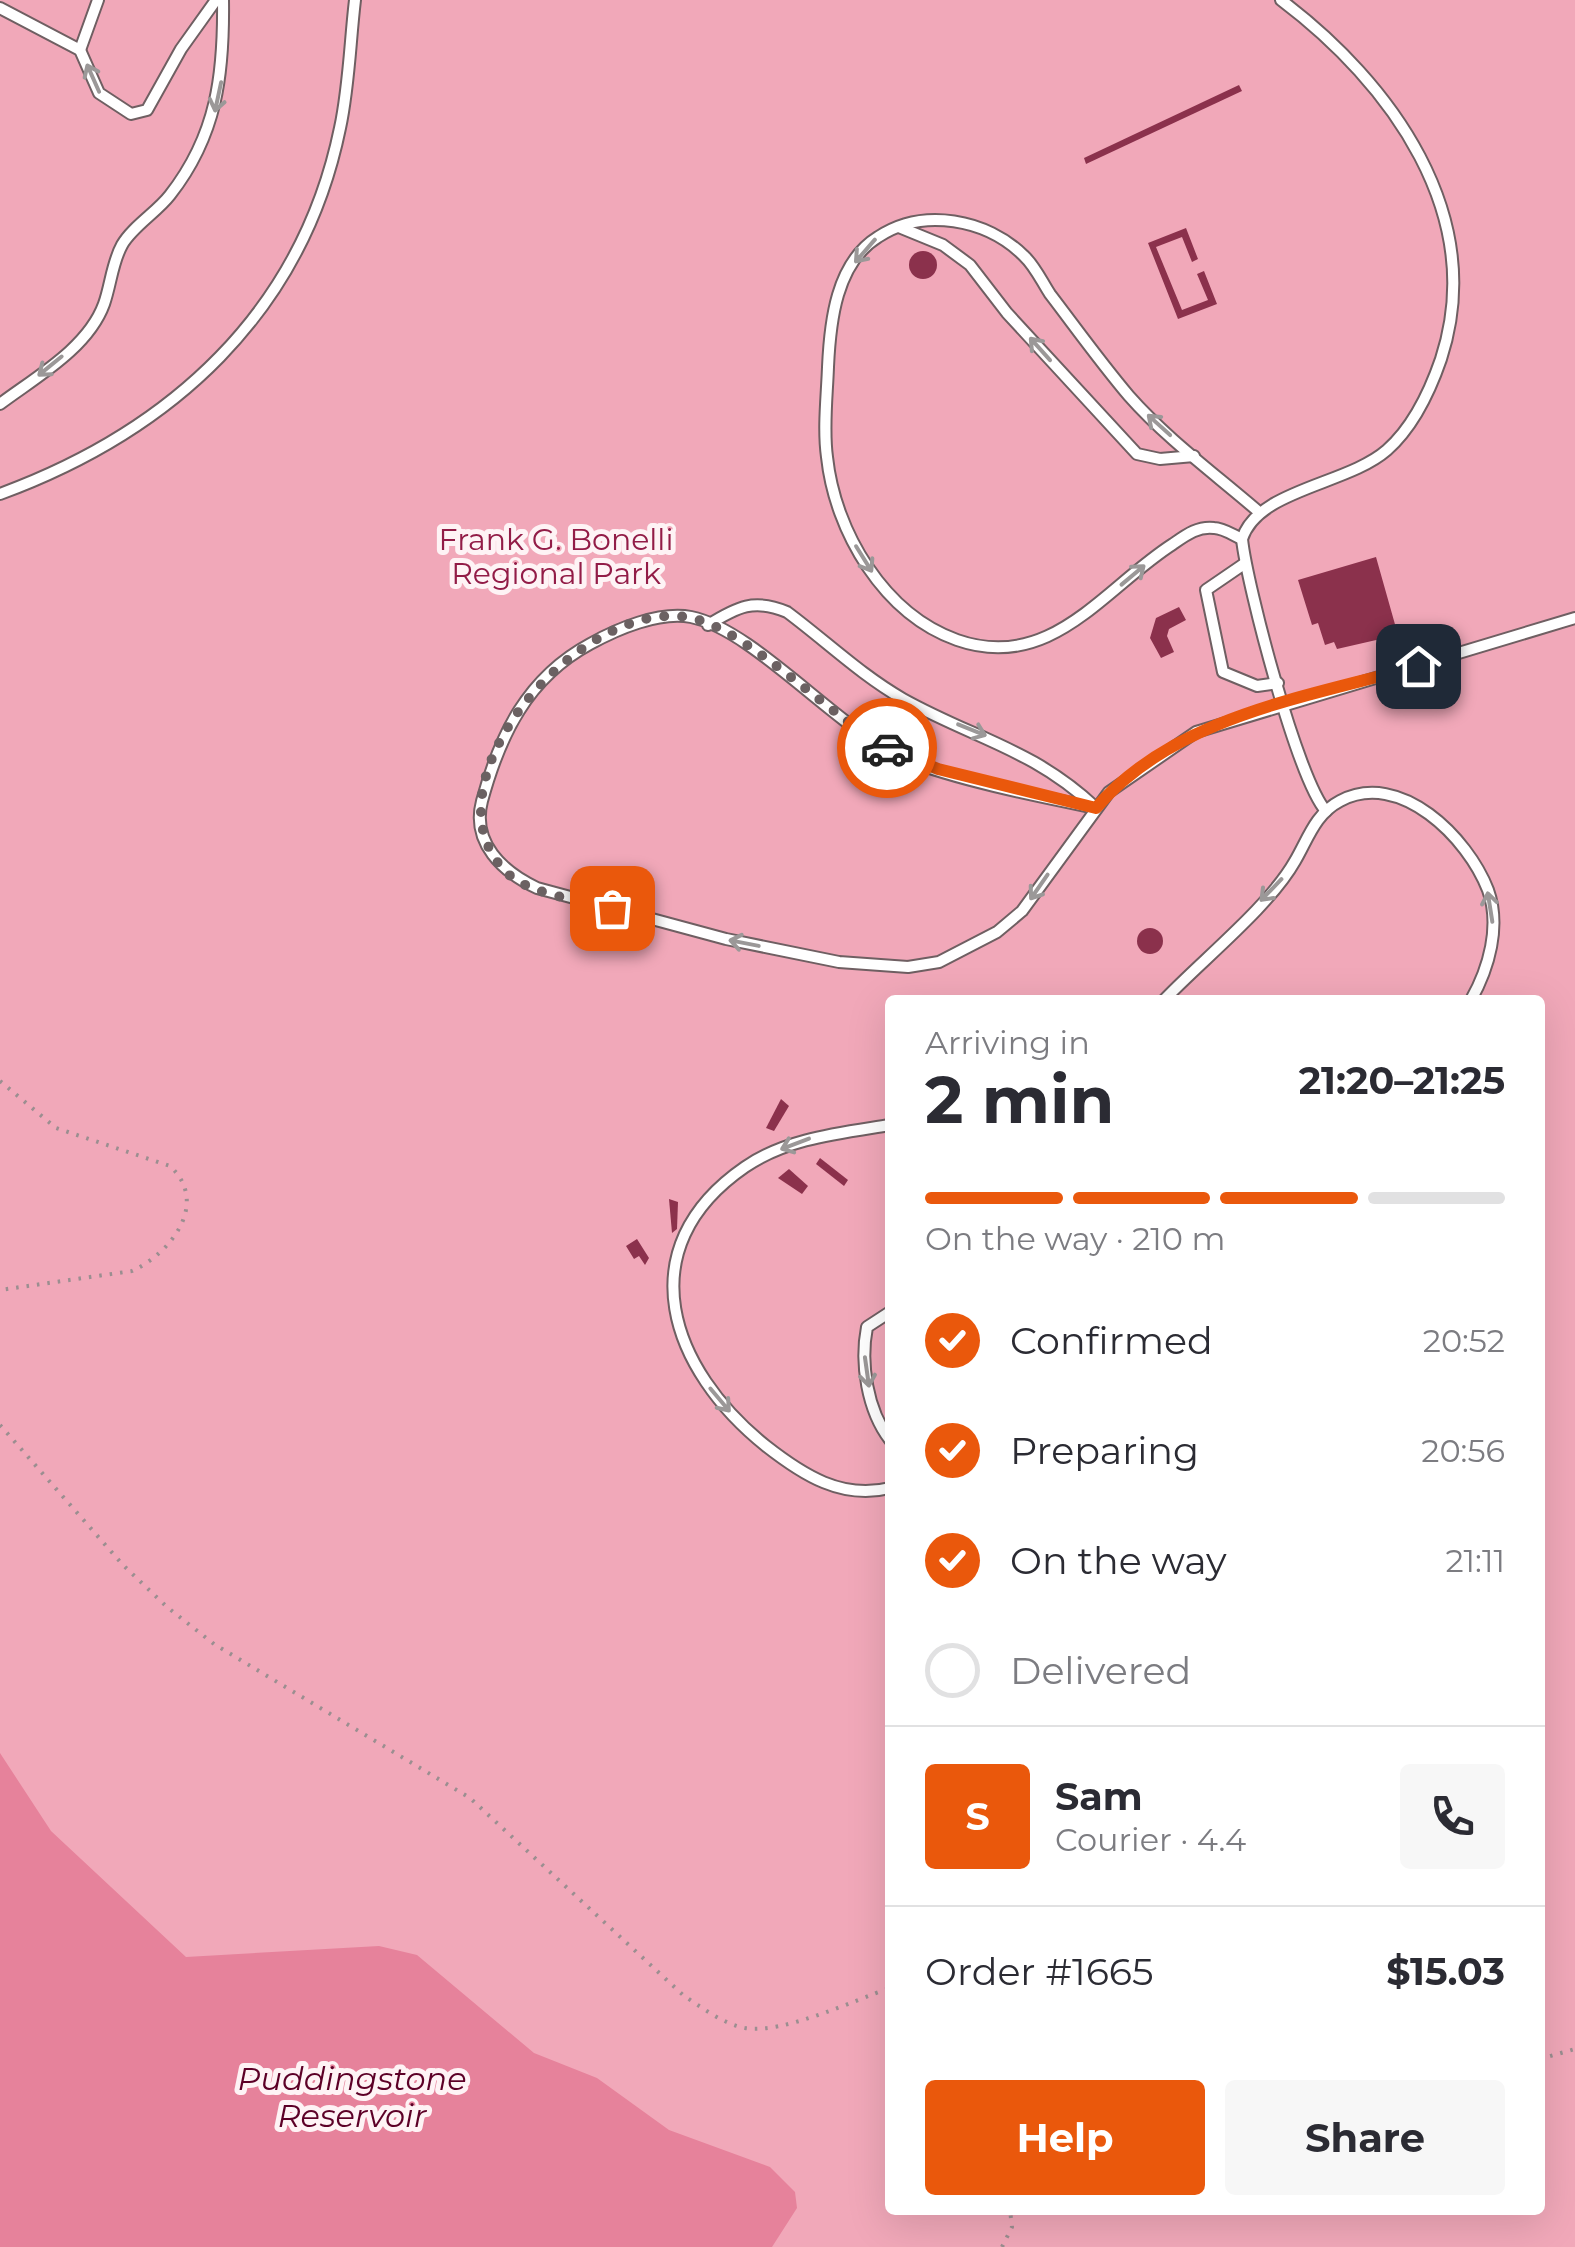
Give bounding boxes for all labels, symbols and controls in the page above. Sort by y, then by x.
one-way arrow [82,64,101,94]
one-way arrow [208,80,226,112]
one-way arrow [853,238,876,263]
one-way arrow [1029,337,1052,362]
one-way arrow [38,354,64,376]
one-way arrow [1147,413,1171,437]
park label: Frank G. Bonelli Regional Park [438,521,674,592]
one-way arrow [854,544,875,573]
one-way arrow [1119,564,1145,586]
pin [1376,624,1461,709]
icon: home [1391,639,1446,694]
courier [837,698,937,798]
icon: car [860,721,915,776]
one-way arrow [956,723,987,741]
pin [570,866,655,951]
one-way arrow [1029,872,1050,900]
one-way arrow [1259,878,1283,902]
icon: bag [585,881,640,936]
one-way arrow [1481,891,1499,924]
one-way arrow [729,933,761,952]
text: Arriving in [925,1023,1090,1062]
text: 21:20–21:25 [1299,1057,1505,1104]
text: 2 min [925,1060,1114,1139]
one-way arrow [780,1137,810,1155]
text: On the way · 210 m [925,1219,1225,1258]
icon: check [925,1313,980,1368]
text: Confirmed [1010,1317,1213,1364]
text: 20:52 [1423,1321,1505,1360]
one-way arrow [858,1355,876,1387]
one-way arrow [708,1387,730,1413]
icon: check [925,1423,980,1478]
text: Preparing [1010,1427,1199,1474]
text: 20:56 [1421,1431,1505,1470]
icon: check [925,1533,980,1588]
text: On the way [1010,1537,1227,1584]
text: 21:11 [1445,1541,1505,1580]
text: Delivered [1010,1647,1191,1694]
button: phone [1400,1764,1505,1869]
text: Sam [1055,1773,1143,1820]
text: S [965,1793,990,1840]
text: Courier · 4.4 [1055,1820,1246,1859]
text: Order #1665 [925,1948,1154,1995]
text: $15.03 [1386,1948,1505,1995]
water label: Puddingstone Reservoir [237,2059,467,2135]
button: Help [925,2080,1205,2195]
button: Share [1225,2080,1505,2195]

